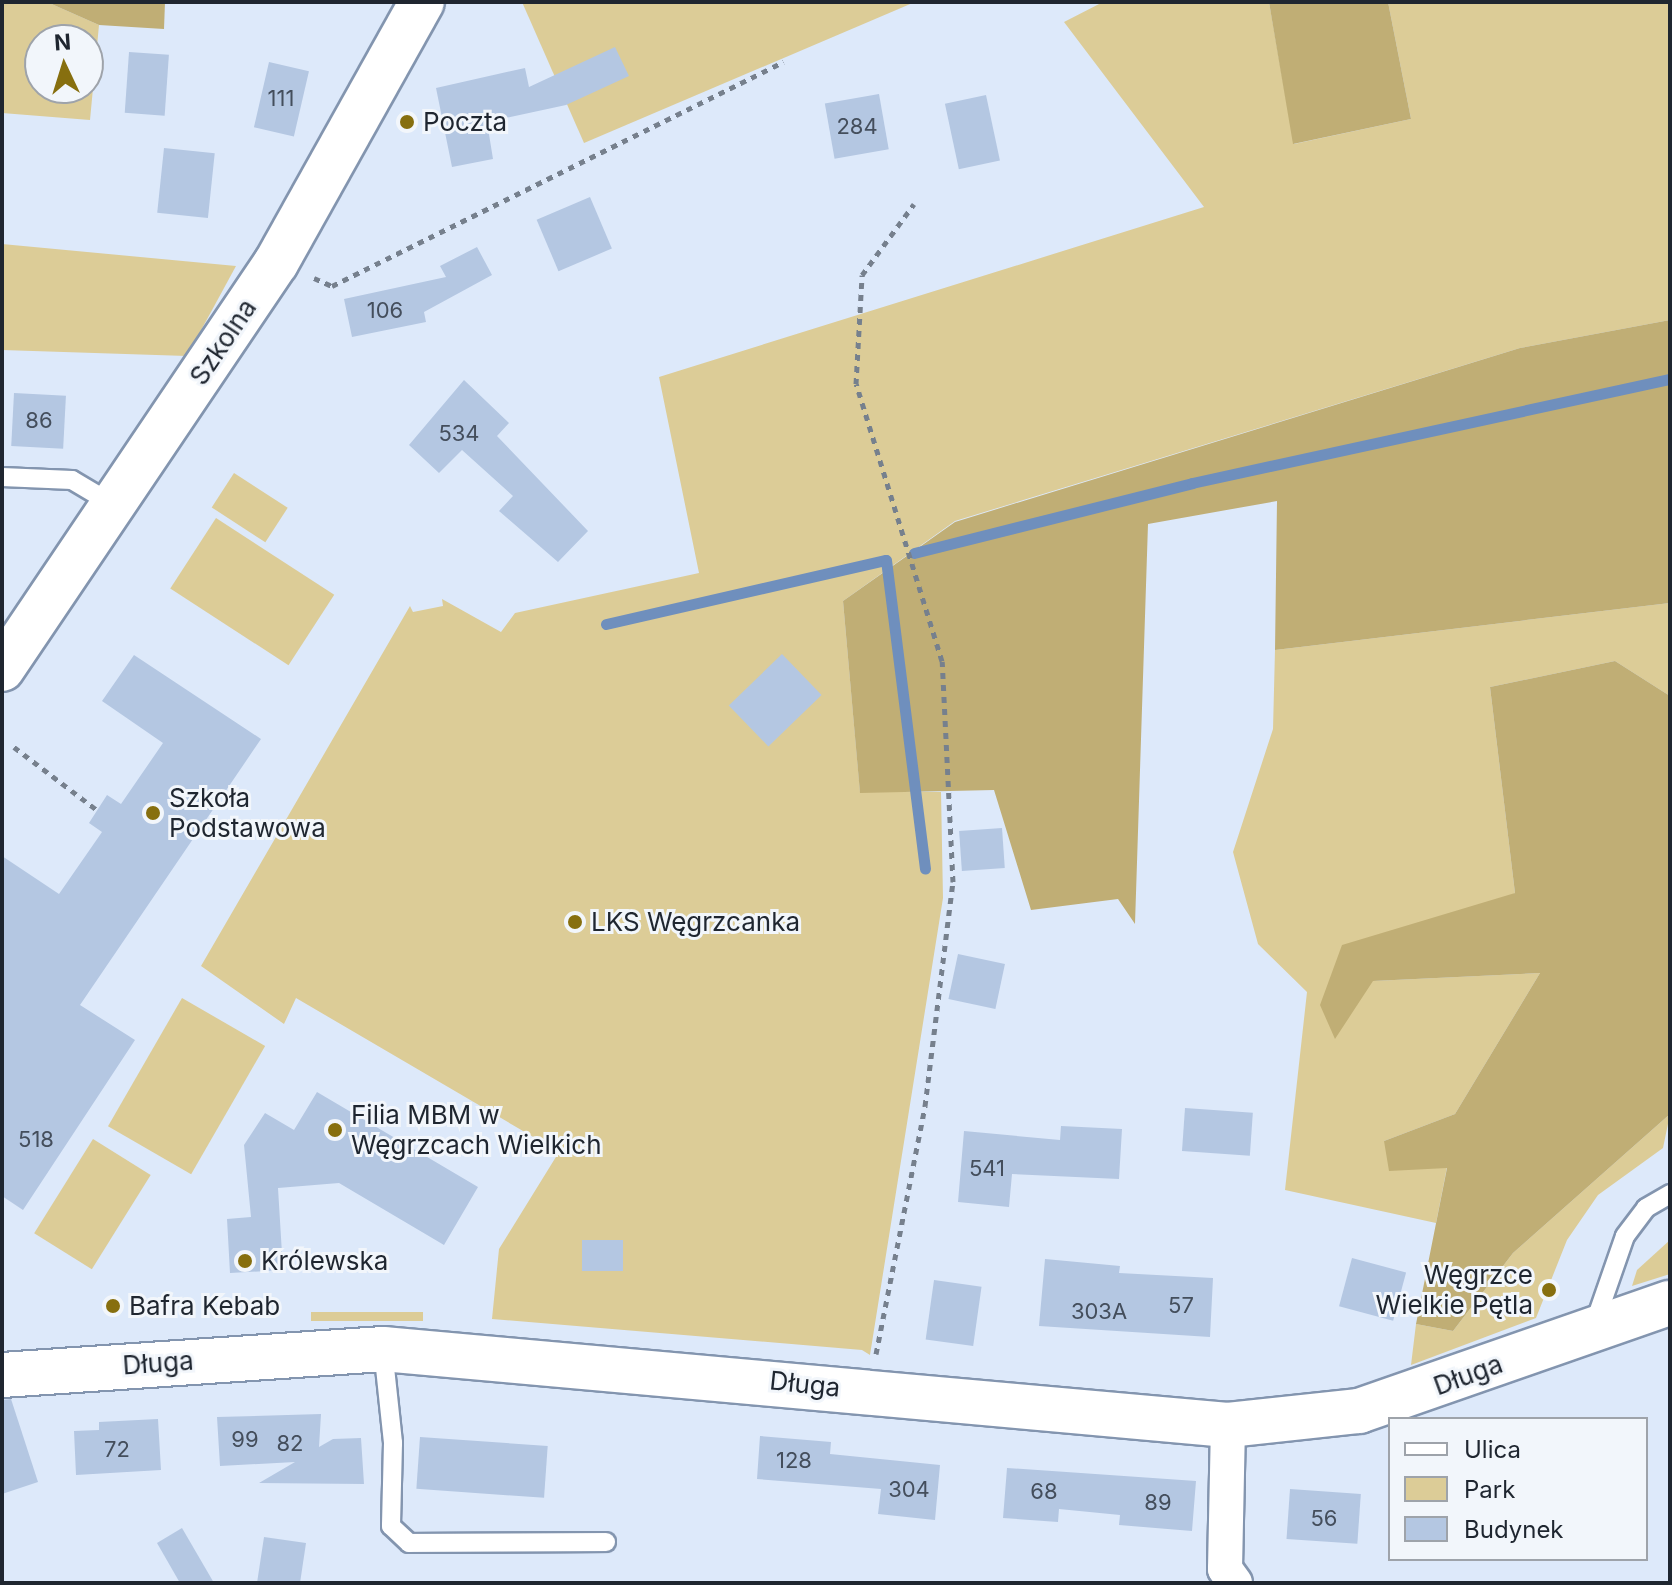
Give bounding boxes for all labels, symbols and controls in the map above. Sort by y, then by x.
north arrow [24,24,104,104]
text: N [53,28,72,56]
house number: 111 [268,86,294,112]
place label: Poczta [423,106,507,138]
marker: Poczta [398,113,416,131]
house number: 284 [836,114,878,140]
street label: Szkolna [183,293,263,391]
house number: 106 [367,298,403,324]
house number: 86 [25,408,53,434]
house number: 534 [438,421,480,447]
place label: Szkoła Podstawowa [169,782,326,844]
marker: Szkoła Podstawowa [144,804,162,822]
place label: LKS Węgrzcanka [591,906,800,938]
marker: LKS Węgrzcanka [566,913,584,931]
place label: Filia MBM w Węgrzcach Wielkich [351,1099,602,1160]
marker: Filia MBM w Węgrzcach Wielkich [326,1121,344,1139]
house number: 518 [18,1127,54,1153]
house number: 541 [969,1156,1005,1182]
place label: Królewska [261,1245,388,1277]
marker: Królewska [236,1252,254,1270]
place label: Węgrzce Wielkie Pętla [1376,1259,1533,1320]
marker: Węgrzce Wielkie Pętla [1540,1281,1558,1299]
place label: Bafra Kebab [129,1290,280,1322]
house number: 57 [1168,1293,1194,1319]
marker: Bafra Kebab [104,1297,122,1315]
house number: 303A [1071,1299,1127,1325]
street label: Długa [122,1345,194,1381]
street label: Długa [1429,1348,1507,1402]
street label: Długa [768,1365,842,1403]
legend [1388,1417,1648,1561]
house number: 99 [231,1427,259,1453]
house number: 82 [276,1431,304,1457]
text: Ulica [1464,1435,1521,1464]
house number: 72 [104,1437,130,1463]
house number: 128 [776,1448,812,1474]
text: Park [1464,1475,1515,1504]
house number: 304 [888,1477,930,1503]
house number: 68 [1030,1479,1058,1505]
house number: 89 [1144,1490,1172,1516]
house number: 56 [1310,1506,1338,1532]
text: Budynek [1464,1515,1564,1544]

